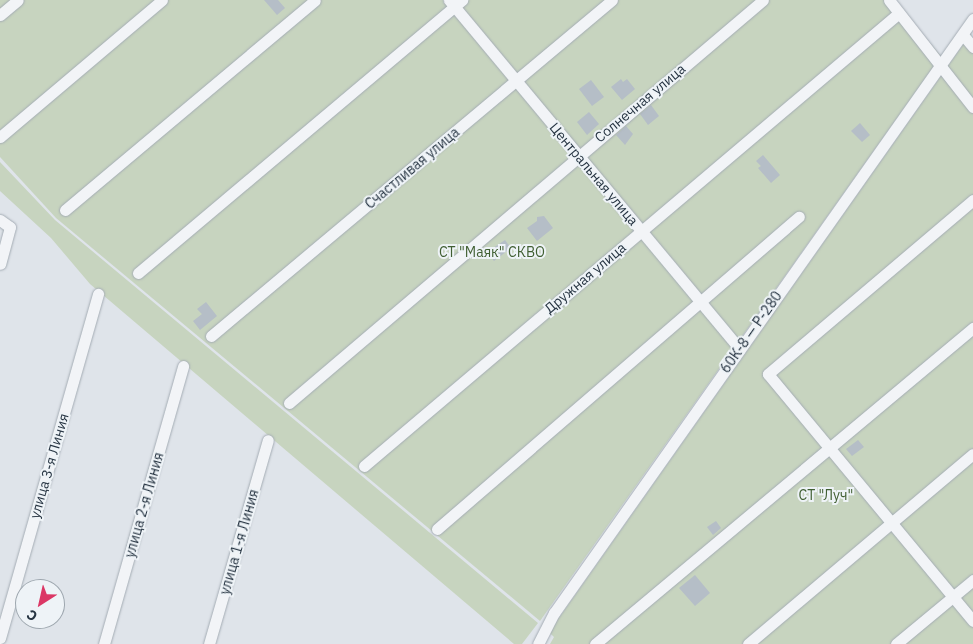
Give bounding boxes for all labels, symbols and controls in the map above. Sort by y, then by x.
street label: Солнечная улица [591,60,689,146]
street label: Центральная улица [546,119,642,229]
street label: Счастливая улица [361,124,463,212]
street label: Дружная улица [541,239,629,317]
park label: СТ "Маяк" СКВО [439,244,545,260]
street label: 60К-8 — Р-280 [717,288,785,376]
street label: улица 3-я Линия [26,411,72,521]
street label: улица 2-я Линия [121,450,167,560]
street label: улица 1-я Линия [216,487,262,597]
park label: СТ "Луч" [799,487,853,503]
north arrow [15,579,65,629]
text: С [23,605,41,625]

